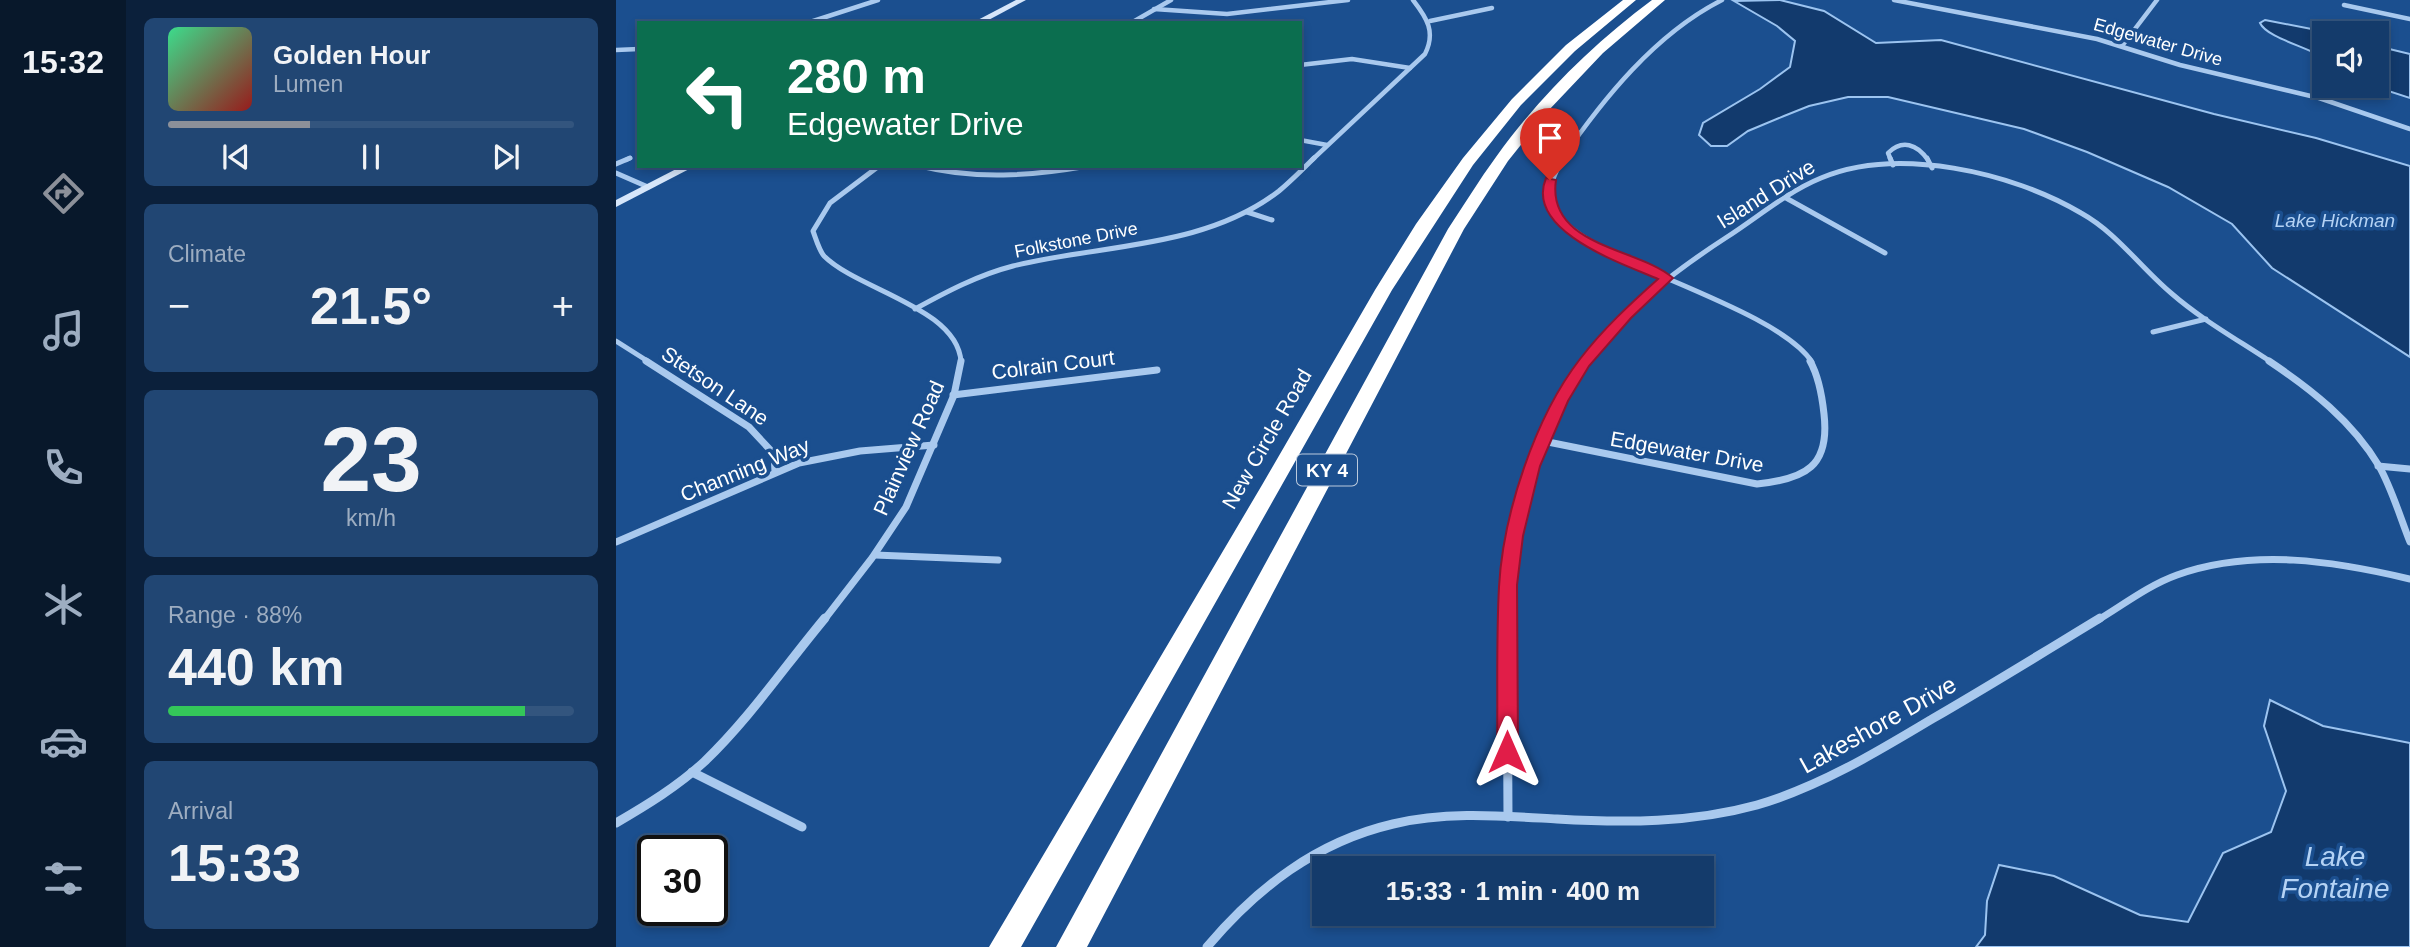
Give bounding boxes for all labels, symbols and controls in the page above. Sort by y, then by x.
street label: Edgewater Drive [2091,14,2225,70]
map controls [2312,21,2389,98]
button: sound [2312,21,2389,98]
text: Golden Hour [273,40,430,70]
text: 15:32 [22,44,104,80]
icon: left [672,49,763,140]
text: 280 m [787,49,926,103]
text: Lumen [273,71,343,97]
text: Edgewater Drive [787,106,1024,142]
pin [1520,108,1580,180]
icon: arrive [1531,119,1569,157]
icon: previous [217,138,255,176]
icon: pause [352,138,390,176]
icon: next [487,138,525,176]
street label: Island Drive [1713,154,1819,233]
icon: directions [39,169,88,218]
water label: Lake Hickman [2275,210,2395,231]
street label: Folkstone Drive [1013,218,1139,262]
text: Climate [168,241,246,267]
text: 21.5° [310,277,432,335]
text: − [168,285,190,327]
text: + [552,285,574,327]
icon: music [39,306,88,355]
street label: Stetson Lane [658,341,773,430]
street label: Colrain Court [990,346,1116,383]
street label: New Circle Road [1217,365,1316,513]
street label: Plainview Road [869,377,948,519]
text: 23 [320,409,422,510]
street label: Edgewater Drive [1609,427,1766,476]
street label: Channing Way [677,433,813,506]
icon: phone [39,443,88,492]
road number: KY 4 [1297,454,1357,485]
text: km/h [346,505,396,531]
icon: climate [39,580,88,629]
text: Range · 88% [168,602,302,628]
text: 440 km [168,638,344,696]
street label: Lakeshore Drive [1795,670,1961,779]
position arrow [1470,715,1544,789]
icon: car [39,717,88,766]
text: Arrival [168,798,233,824]
text: 15:33 [168,834,301,892]
speed limit sign: 30 [637,835,728,926]
water label: Lake Fontaine [2281,841,2389,904]
icon: filters [39,854,88,903]
text: 15:33 · 1 min · 400 m [1386,876,1640,906]

